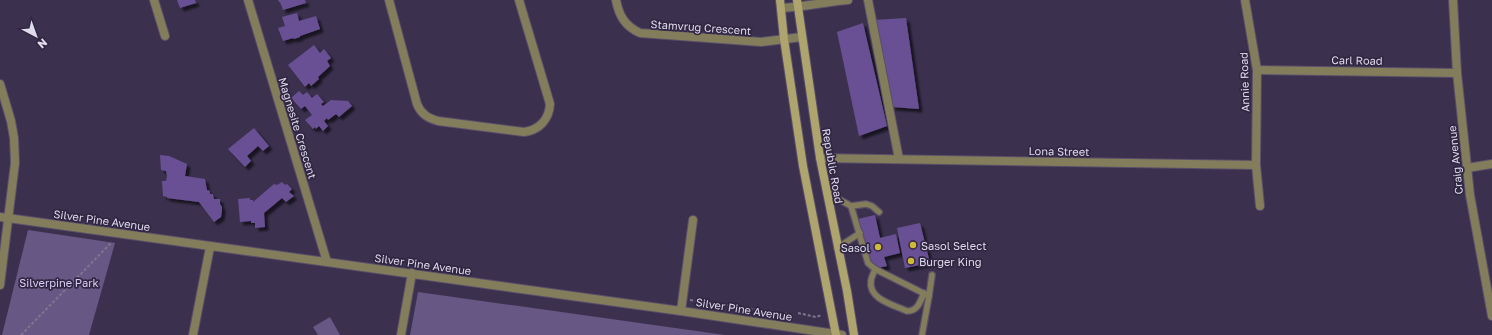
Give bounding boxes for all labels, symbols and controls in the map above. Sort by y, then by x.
north arrow [16,16,56,56]
street label: Stamvrug Crescent [650,17,752,37]
text: N [35,36,50,52]
street label: Annie Road [1236,52,1252,112]
street label: Carl Road [1331,53,1383,67]
street label: Magnesite Crescent [276,76,320,180]
street label: Craig Avenue [1445,125,1465,195]
street label: Republic Road [820,127,846,205]
street label: Lona Street [1028,144,1090,158]
street label: Silver Pine Avenue [53,207,151,233]
place label: Sasol Select [921,239,987,252]
marker: Sasol Select [908,240,918,250]
place label: Sasol [841,241,870,254]
marker: Sasol [873,242,883,252]
street label: Silver Pine Avenue [374,251,472,277]
place label: Burger King [919,255,981,268]
marker: Burger King [906,256,916,266]
park label: Silverpine Park [19,276,99,289]
street label: Silver Pine Avenue [695,295,793,323]

